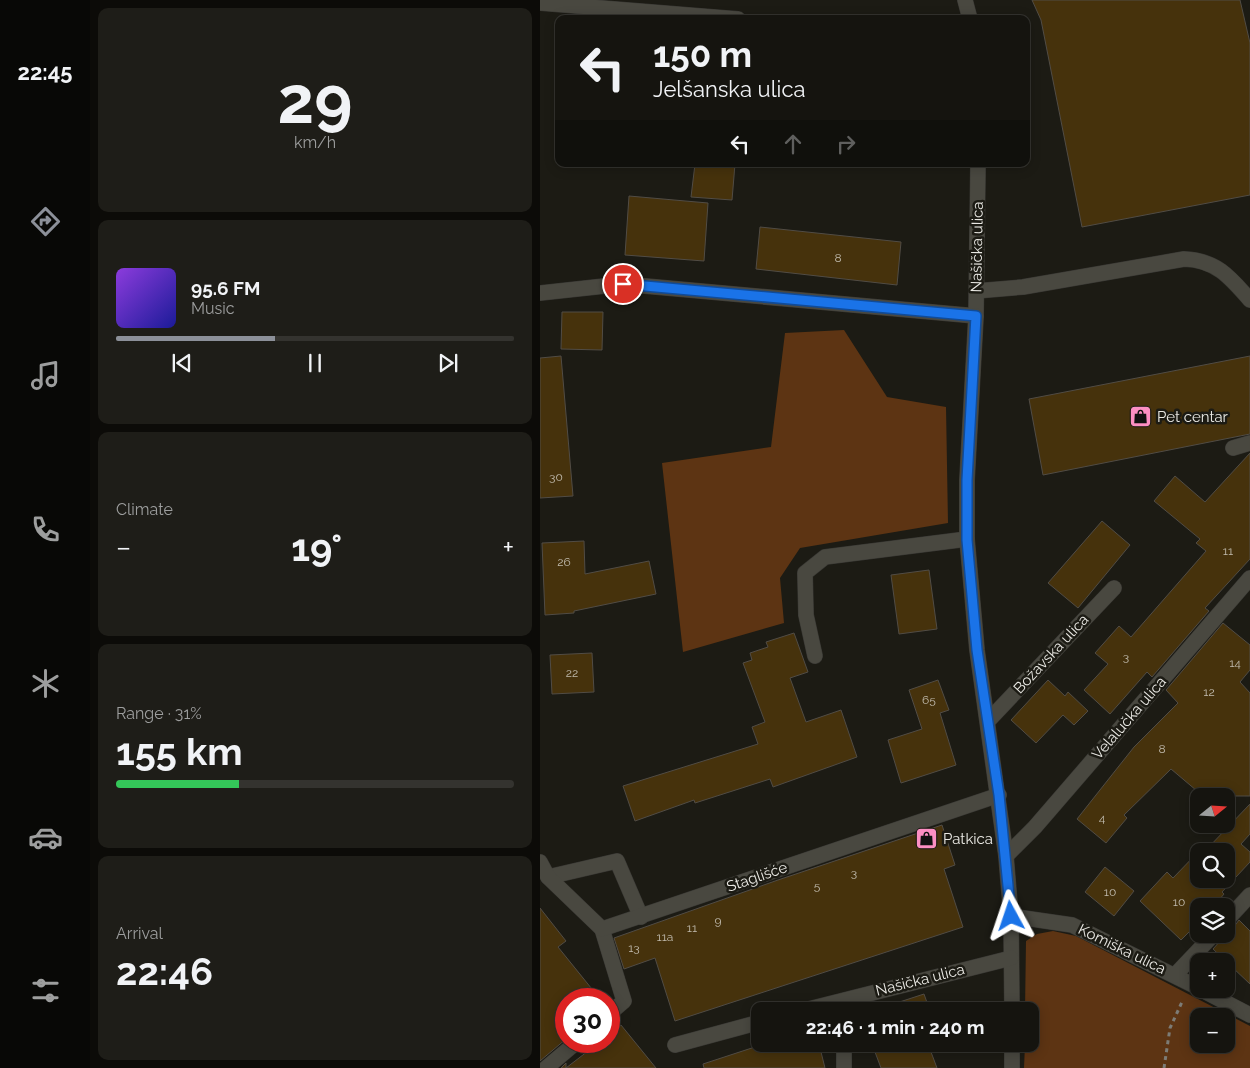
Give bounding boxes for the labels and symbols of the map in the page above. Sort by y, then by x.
street label: Našička ulica [967,201,987,293]
house number: 8 [834,251,842,265]
pin [602,263,644,305]
shop icon: Pet centar [1129,405,1153,429]
place label: Pet centar [1157,408,1229,426]
house number: 30 [549,470,563,484]
house number: 11 [1223,544,1233,558]
house number: 26 [557,555,571,569]
street label: Božavska ulica [1010,611,1092,697]
house number: 3 [1123,650,1129,664]
house number: 14 [1229,656,1241,670]
house number: 22 [566,666,578,680]
street label: Velalučka ulica [1088,673,1170,763]
house number: 12 [1203,685,1215,699]
house number: 65 [922,693,936,707]
house number: 8 [1158,742,1166,756]
north arrow [1190,788,1235,832]
house number: 4 [1099,811,1106,825]
shop icon: Patkica [915,827,939,851]
place label: Patkica [943,830,993,848]
street label: Staglišće [724,858,790,896]
house number: 3 [851,866,857,880]
house number: 5 [814,879,821,893]
house number: 10 [1104,885,1116,899]
position arrow [984,889,1036,941]
house number: 10 [1173,895,1185,909]
house number: 9 [714,914,722,928]
street label: Komiška ulica [1075,920,1169,978]
house number: 11 [687,921,697,935]
house number: 11a [657,930,673,944]
house number: 13 [628,941,640,955]
street label: Našička ulica [874,960,966,1000]
speed limit sign: 30 [555,988,620,1053]

